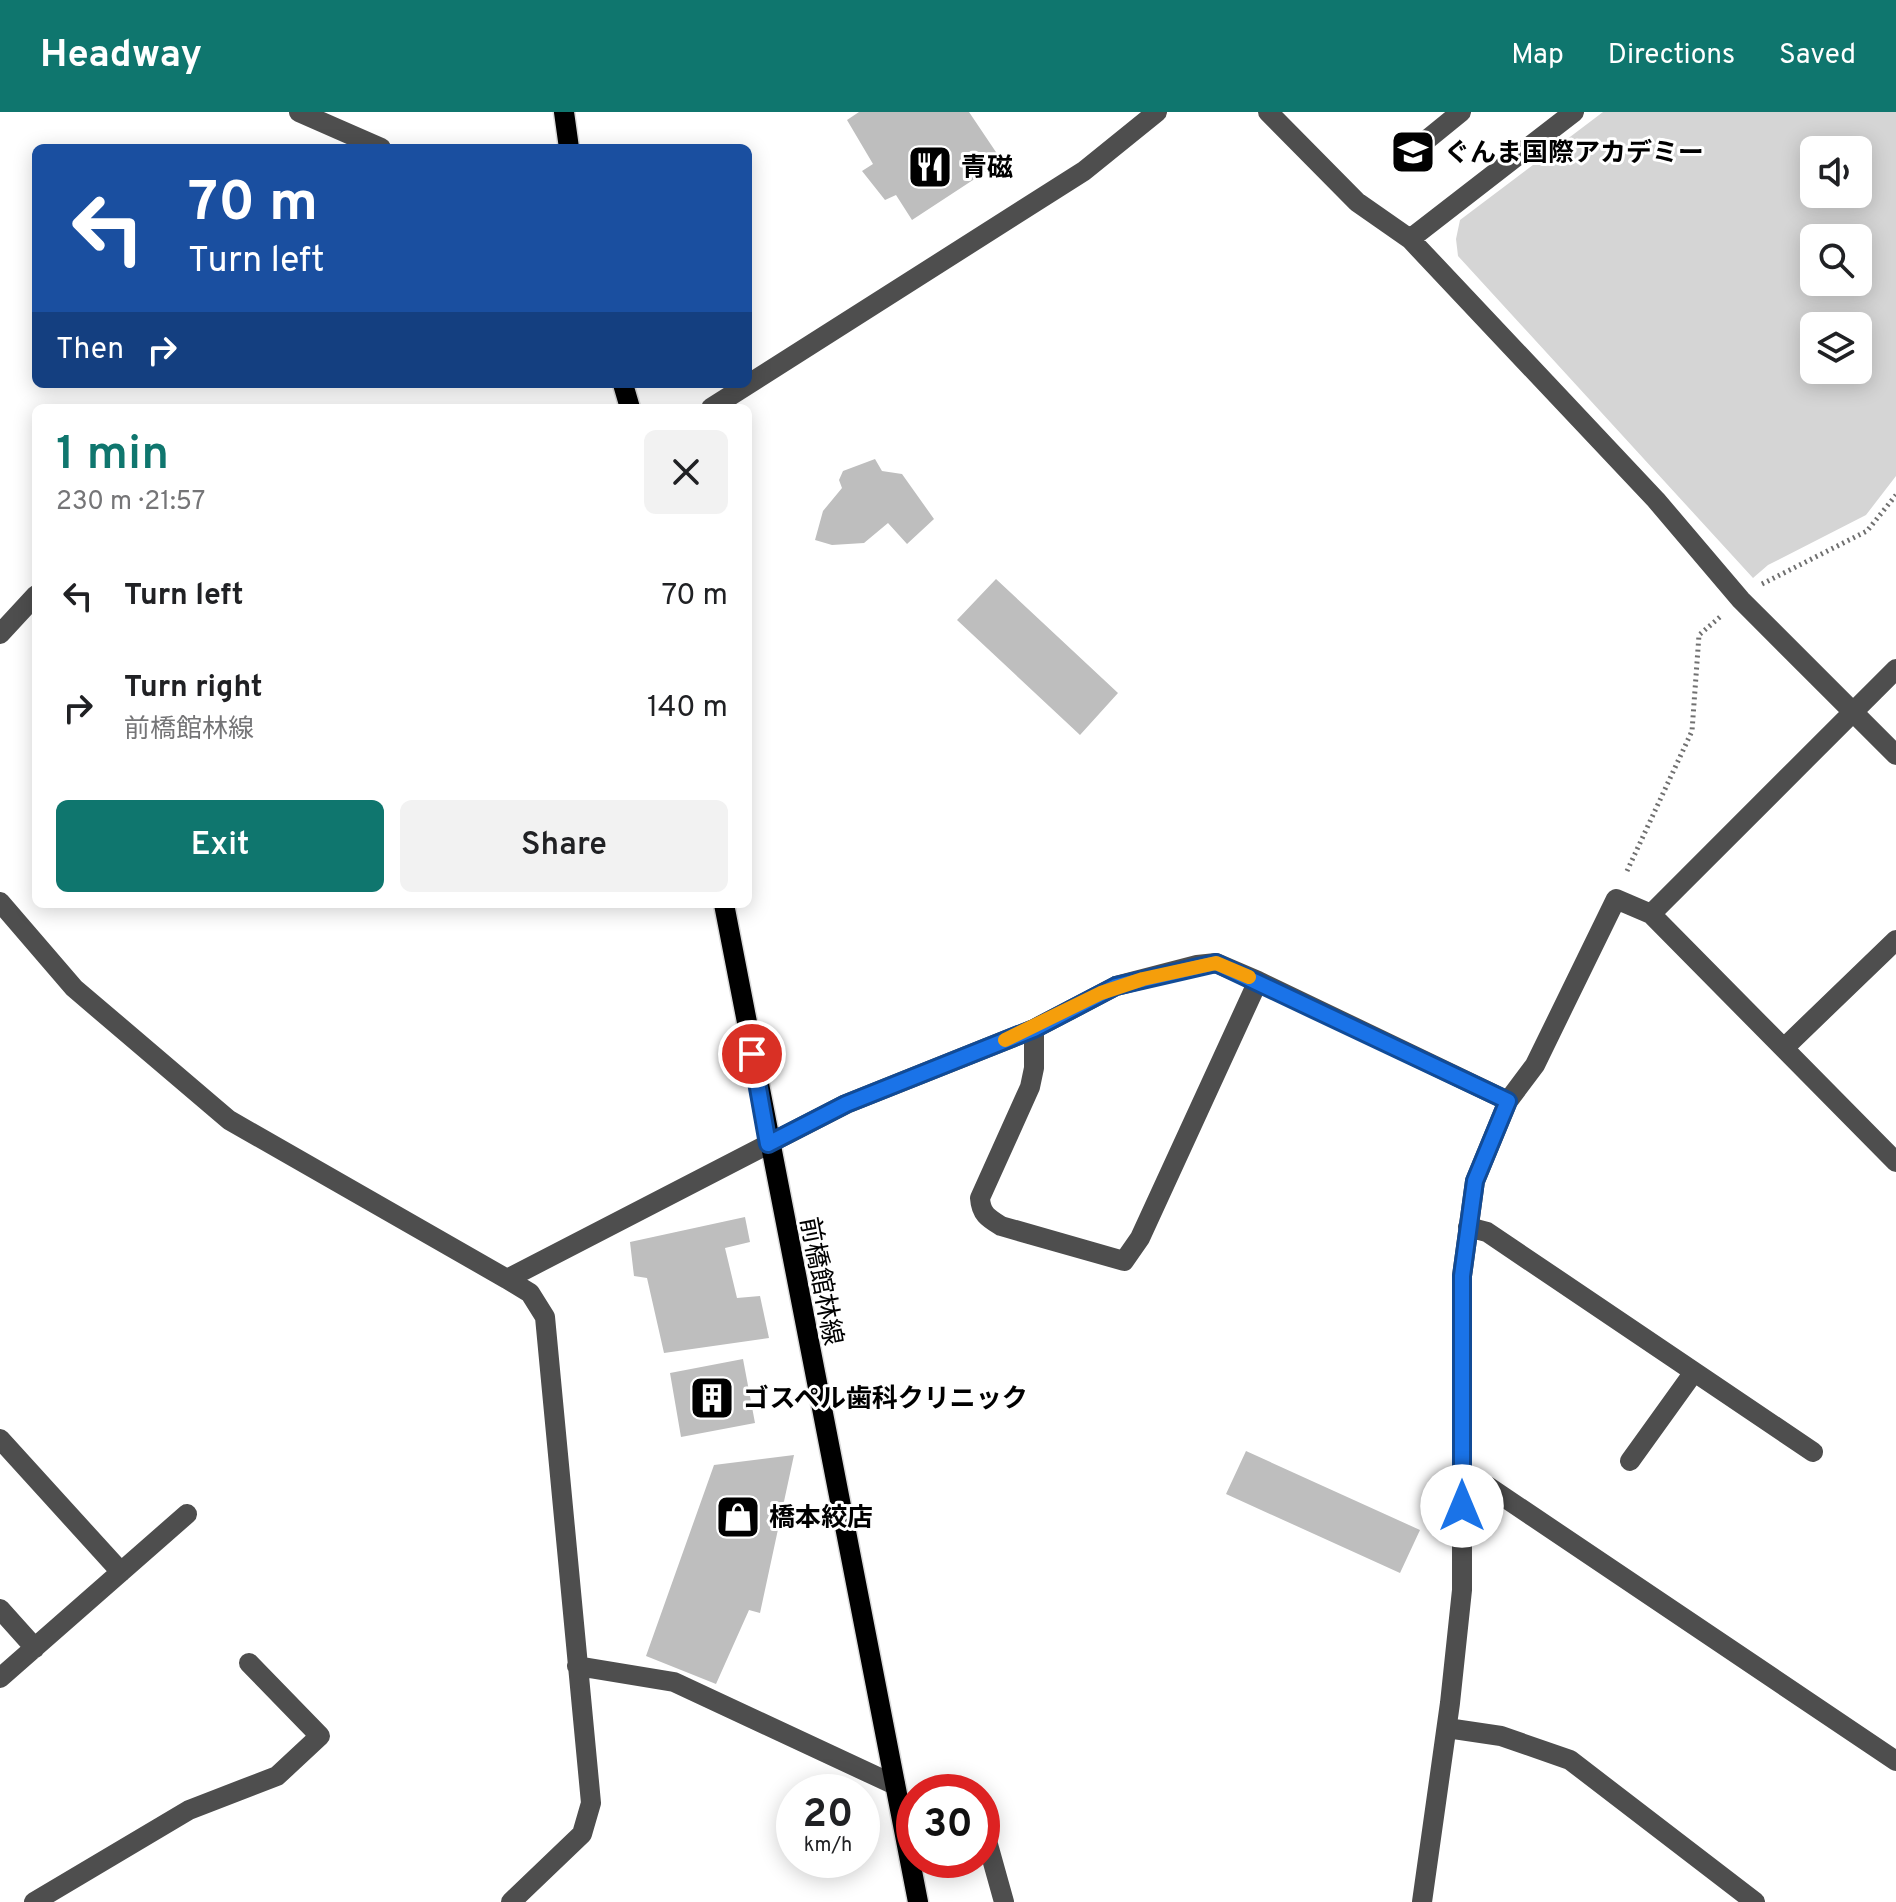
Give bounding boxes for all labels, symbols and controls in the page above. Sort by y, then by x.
text: Headway [40,32,202,81]
text: Map [1511,38,1564,74]
text: Directions [1608,38,1735,74]
text: Saved [1779,38,1856,74]
school or university icon: ぐんま国際アカデミー [1389,128,1437,176]
map controls [1800,136,1872,384]
button: sound [1800,136,1872,208]
place label: ぐんま国際アカデミー [1444,138,1704,171]
restaurant icon: 青磁 [906,143,954,191]
place label: 青磁 [961,153,1013,186]
text: 70 m [188,170,318,240]
icon: left [56,176,160,280]
button: search [1800,224,1872,296]
text: Turn left [188,239,325,285]
button: layers [1800,312,1872,384]
icon: right [140,328,184,372]
text: Then [56,332,124,369]
text: 1 min [56,426,169,486]
button: close [644,430,728,514]
text: 230 m · 21:57 [56,486,205,519]
icon: left [56,574,100,618]
text: Turn left [124,578,244,615]
text: 70 m [662,578,728,615]
text: Turn right [124,670,262,707]
icon: right [56,686,100,730]
text: 140 m [647,690,728,727]
text: 前橋館林線 [124,714,254,747]
button: Exit [56,800,384,892]
button: Share [400,800,728,892]
pin [718,1020,786,1088]
icon: arrive [730,1032,774,1076]
street label: 前橋館林線 [791,1215,848,1348]
building icon: ゴスペル歯科クリニック [688,1374,736,1422]
place label: ゴスペル歯科クリニック [743,1384,1028,1417]
position arrow [1420,1464,1504,1548]
shop icon: 橋本絞店 [714,1493,762,1541]
place label: 橋本絞店 [769,1503,873,1536]
speed limit sign: 30 [896,1774,1000,1878]
text: 20 [803,1791,853,1841]
text: km/h [804,1833,852,1859]

